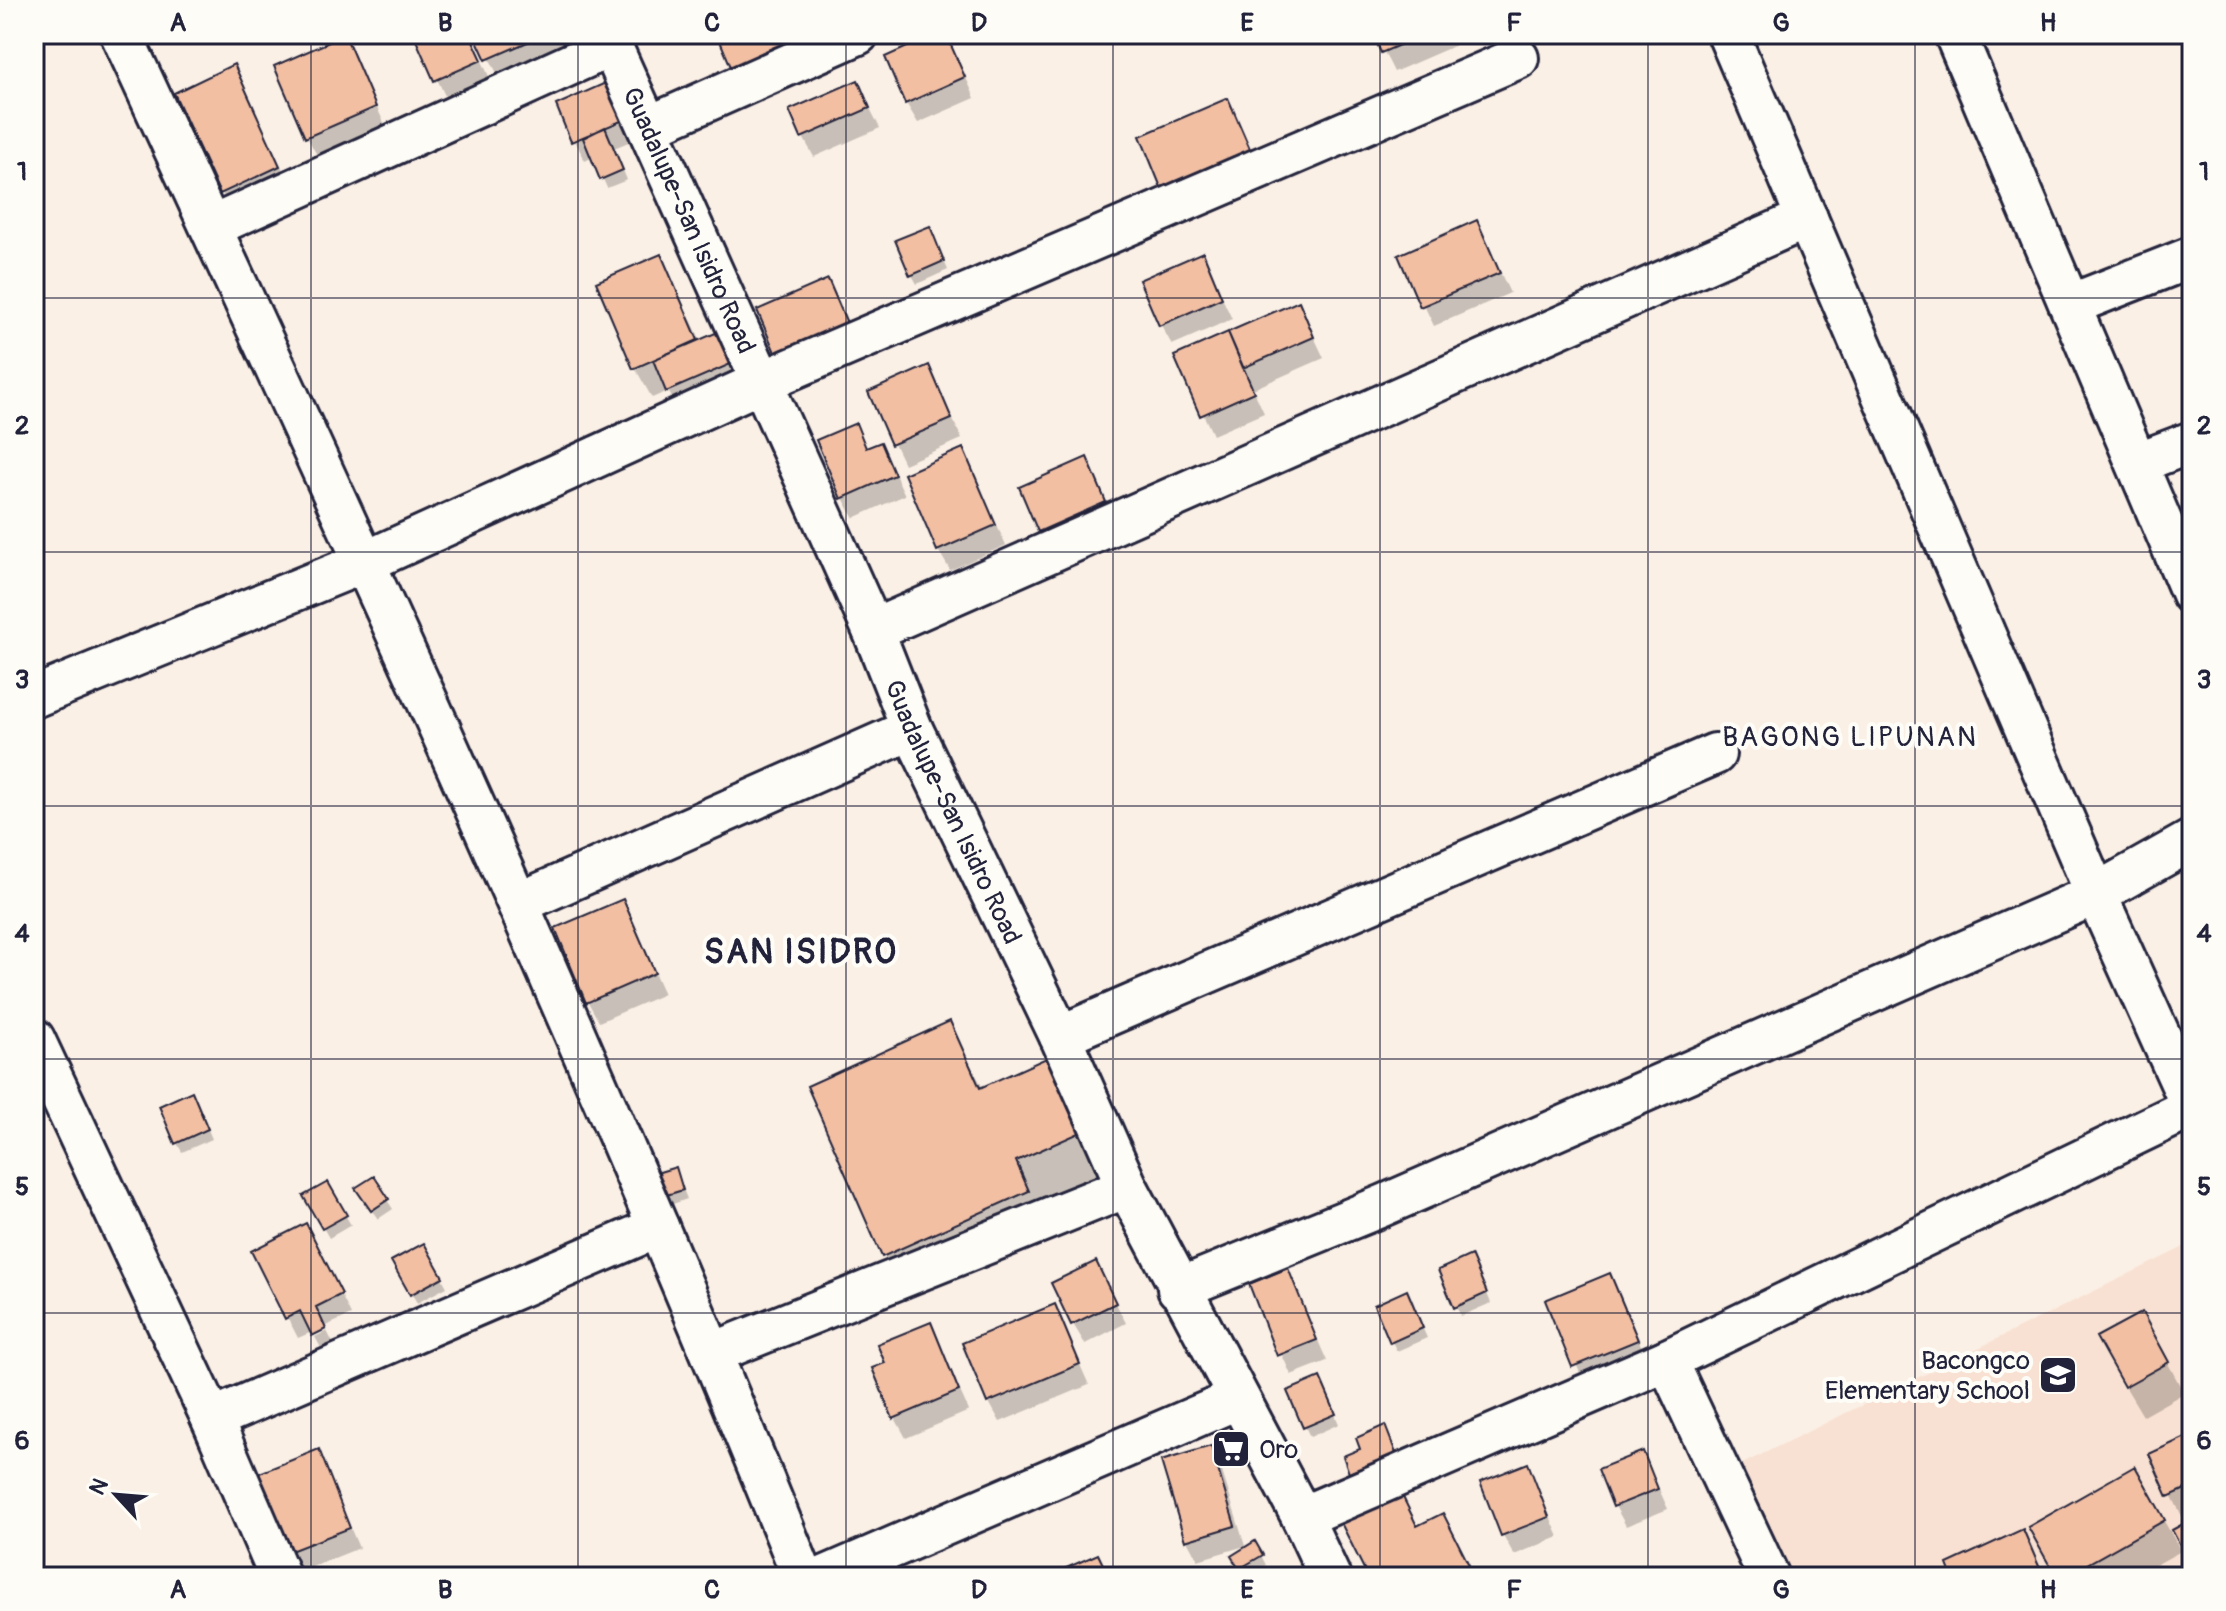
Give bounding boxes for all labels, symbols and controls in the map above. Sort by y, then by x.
text: A [170,7,187,39]
text: B [438,7,452,39]
text: C [704,7,720,39]
text: D [971,7,987,39]
text: E [1240,7,1254,39]
text: F [1506,7,1522,39]
text: G [1772,7,1790,39]
text: H [2040,7,2056,39]
street label: Guadalupe-San Isidro Road [615,83,762,359]
text: 1 [17,156,27,188]
text: 1 [2199,156,2209,188]
text: 2 [15,410,29,442]
text: 2 [2197,410,2211,442]
text: 3 [15,664,29,696]
text: 3 [2197,664,2211,696]
street label: Guadalupe-San Isidro Road [877,676,1028,950]
district label: BAGONG LIPUNAN [1722,720,1978,755]
text: 4 [14,918,30,950]
text: 4 [2196,918,2212,950]
district label: SAN ISIDRO [704,931,898,974]
text: 5 [15,1171,29,1203]
text: 5 [2197,1171,2211,1203]
place label: Bacongco Elementary School [1825,1345,2030,1407]
school or university icon: Bacongco Elementary School [2037,1354,2079,1396]
text: 6 [14,1425,30,1457]
text: 6 [2196,1425,2212,1457]
supermarket icon: Oro [1210,1428,1252,1470]
place label: Oro [1259,1434,1298,1466]
north arrow [76,1455,156,1535]
text: N [83,1474,115,1499]
text: A [170,1574,187,1606]
text: B [438,1574,452,1606]
text: C [704,1574,720,1606]
text: D [971,1574,987,1606]
text: E [1240,1574,1254,1606]
text: F [1506,1574,1522,1606]
text: G [1772,1574,1790,1606]
text: H [2040,1574,2056,1606]

